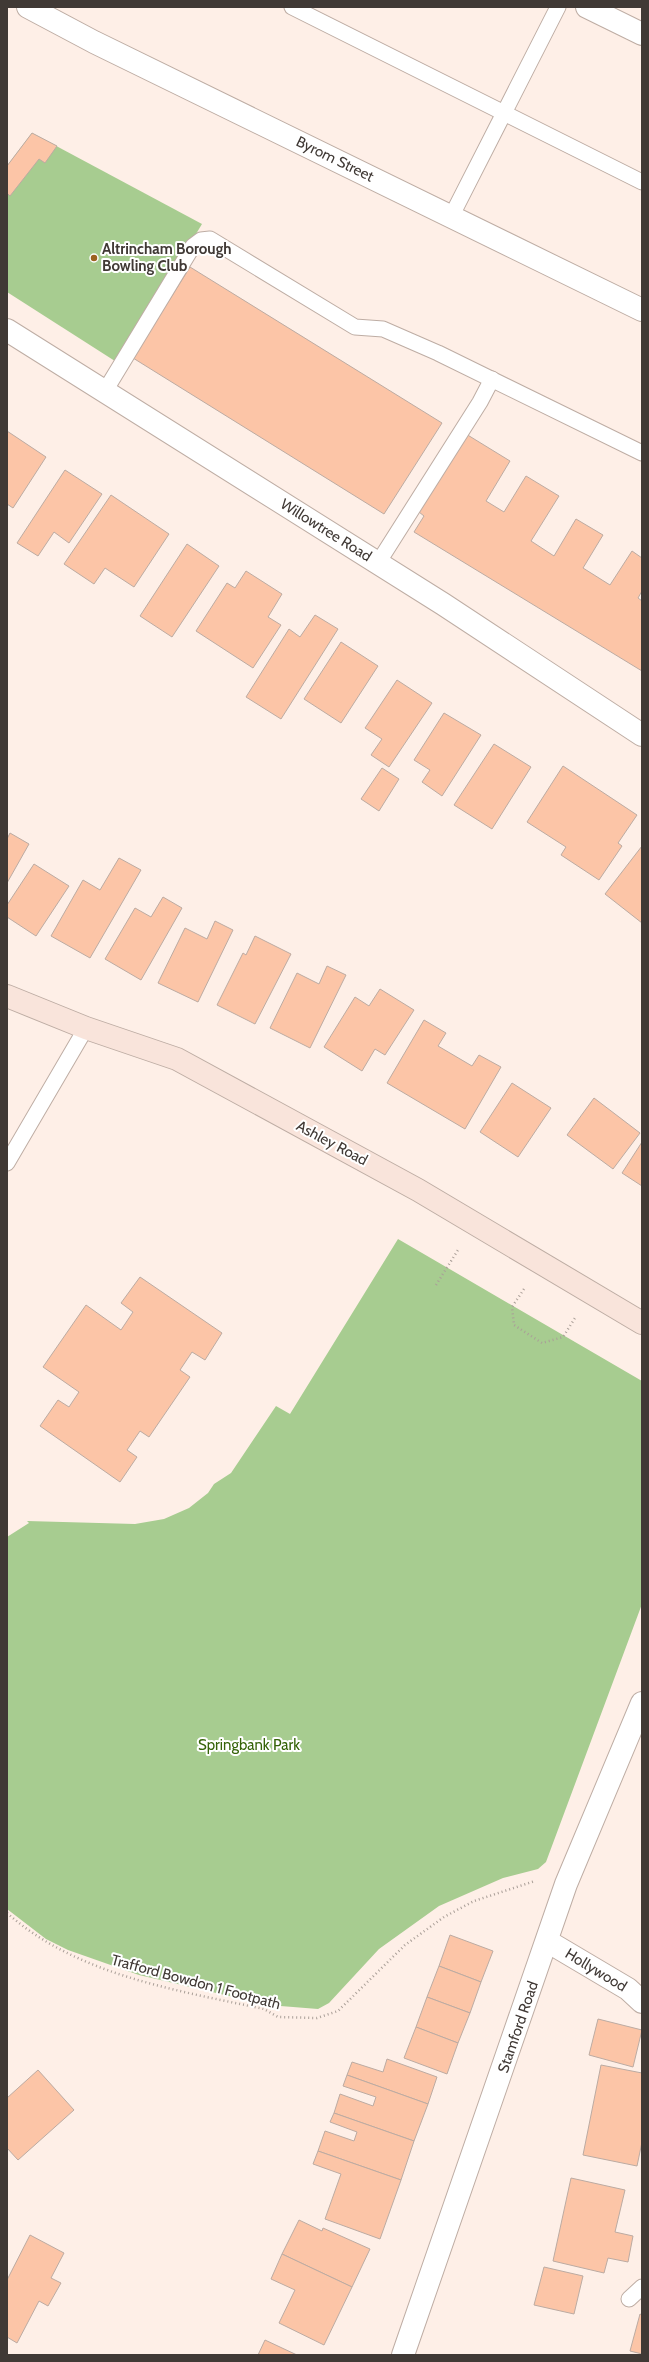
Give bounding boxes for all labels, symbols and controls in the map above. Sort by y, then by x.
street label: Byrom Street [293,132,377,186]
place label: Altrincham Borough Bowling Club [102,240,231,275]
marker: Altrincham Borough Bowling Club [89,253,99,263]
street label: Willowtree Road [277,495,375,565]
street label: Ashley Road [293,1117,371,1169]
park label: Springbank Park [198,1736,300,1754]
street label: Hollywood [562,1945,630,1995]
street label: Trafford Bowdon 1 Footpath [109,1951,283,2013]
street label: Stamford Road [494,1979,542,2075]

